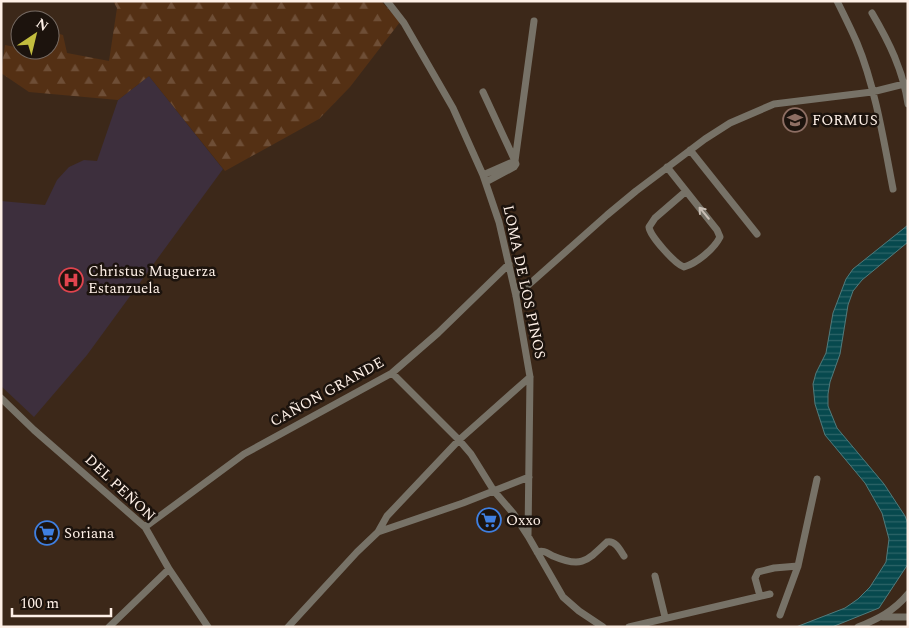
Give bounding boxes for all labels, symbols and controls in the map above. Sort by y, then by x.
north arrow [10,10,60,60]
text: N [31,13,53,37]
school or university icon: FORMUS [782,107,808,133]
place label: FORMUS [812,109,878,132]
street label: LOMA DE LOS PINOS [496,203,552,361]
one-way arrow [698,207,709,220]
place label: Christus Muguerza Estanzuela [88,260,216,300]
hospital icon: Christus Muguerza Estanzuela [58,267,84,293]
street label: CAÑON GRANDE [266,351,388,433]
street label: DEL PEÑON [79,449,161,527]
supermarket icon: Oxxo [476,507,502,533]
place label: Oxxo [506,509,541,532]
supermarket icon: Soriana [34,520,60,546]
place label: Soriana [64,522,115,545]
scale bar [12,586,111,618]
text: 100 m [20,592,59,615]

